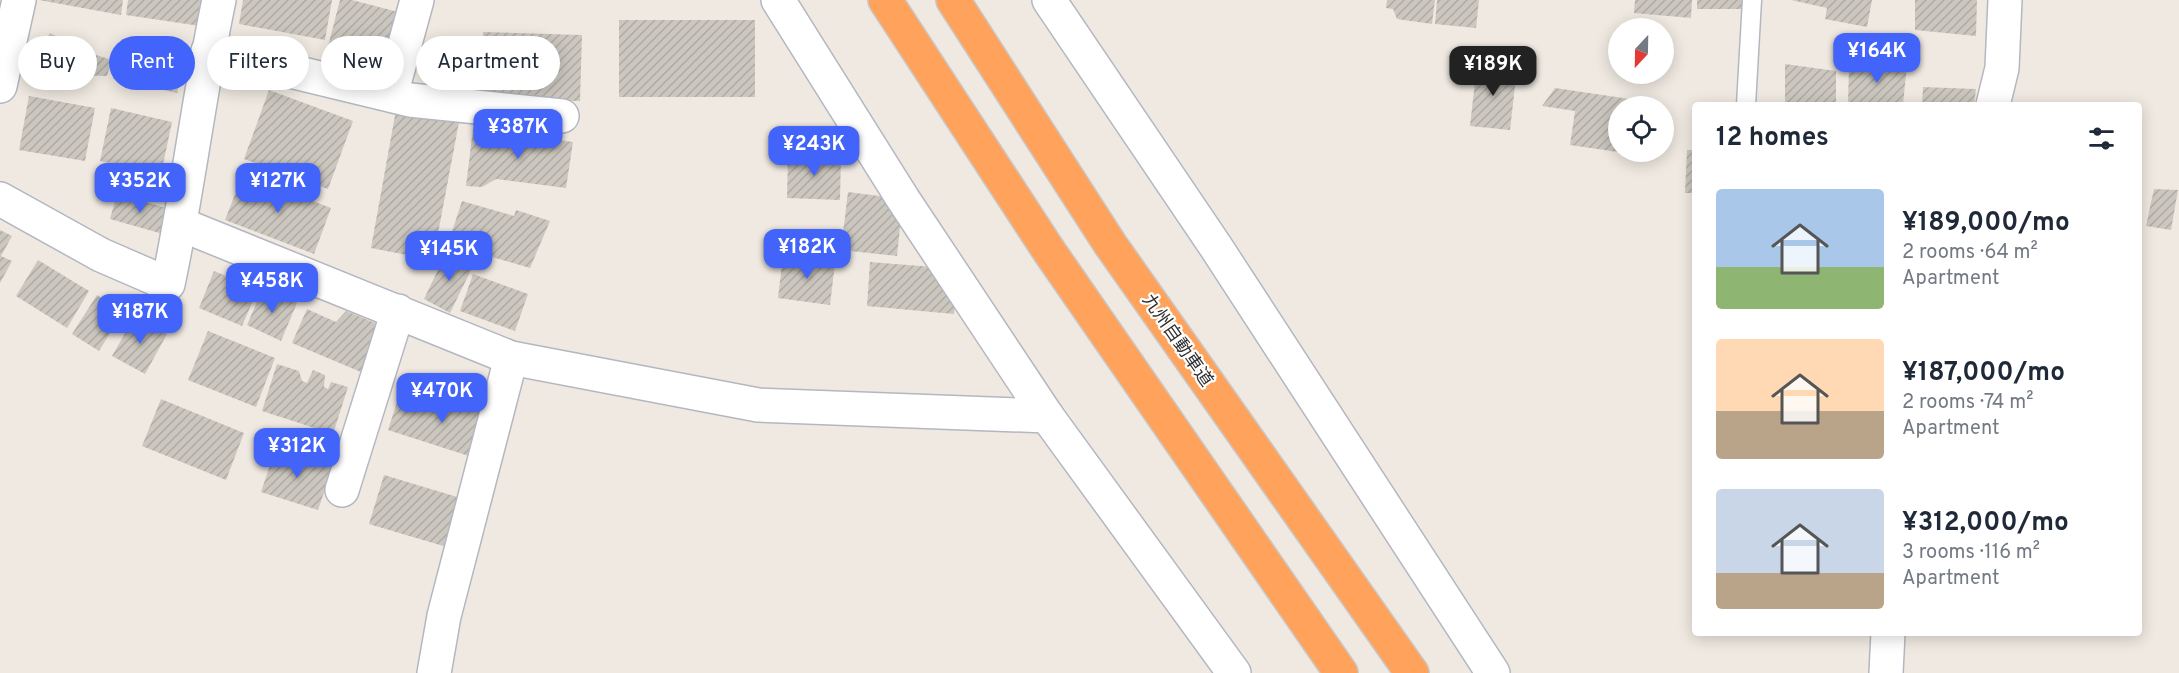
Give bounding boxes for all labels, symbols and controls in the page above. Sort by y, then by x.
north arrow [1608,18,1674,84]
map controls [1608,18,1674,162]
pin: ¥164K [1835,33,1919,84]
chip: Buy [18,36,97,90]
chip: Rent [109,36,195,90]
chip: Filters [207,36,309,90]
chip: New [321,36,404,90]
chip: Apartment [416,36,560,90]
text: ¥164K [1847,39,1907,65]
pin: ¥189K [1451,46,1535,97]
text: ¥189K [1463,52,1523,78]
button: locate [1608,96,1674,162]
pin: ¥387K [476,109,560,160]
text: ¥387K [487,115,549,141]
text: 12 homes [1716,122,1829,155]
icon: filters [2085,122,2118,155]
pin: ¥243K [772,126,856,177]
text: ¥243K [782,132,846,158]
pin: ¥352K [98,163,182,214]
pin: ¥127K [236,163,320,214]
text: ¥352K [109,169,171,195]
text: ¥127K [249,169,307,195]
text: ¥189,000/mo [1902,207,2070,240]
icon: home [1764,213,1836,285]
pin: ¥182K [765,229,849,280]
pin: ¥145K [407,231,491,282]
text: ¥182K [778,235,836,261]
text: ¥145K [419,237,479,263]
text: 2 rooms · 64 m² [1902,240,2038,266]
pin: ¥458K [230,263,314,314]
text: Apartment [1902,266,2000,292]
text: ¥458K [240,269,304,295]
street label: 九州自動車道 [1136,290,1217,392]
pin: ¥187K [98,294,182,345]
text: ¥187K [111,300,169,326]
text: ¥187,000/mo [1902,357,2065,390]
icon: home [1764,363,1836,435]
pin: ¥470K [400,373,484,424]
text: ¥470K [410,379,474,405]
text: 2 rooms · 74 m² [1902,390,2033,416]
text: Apartment [1902,416,2000,442]
pin: ¥312K [255,428,339,479]
text: ¥312K [268,434,326,460]
text: ¥312,000/mo [1902,507,2069,540]
icon: home [1764,513,1836,585]
text: 3 rooms · 116 m² [1902,540,2040,566]
text: Apartment [1902,566,2000,592]

